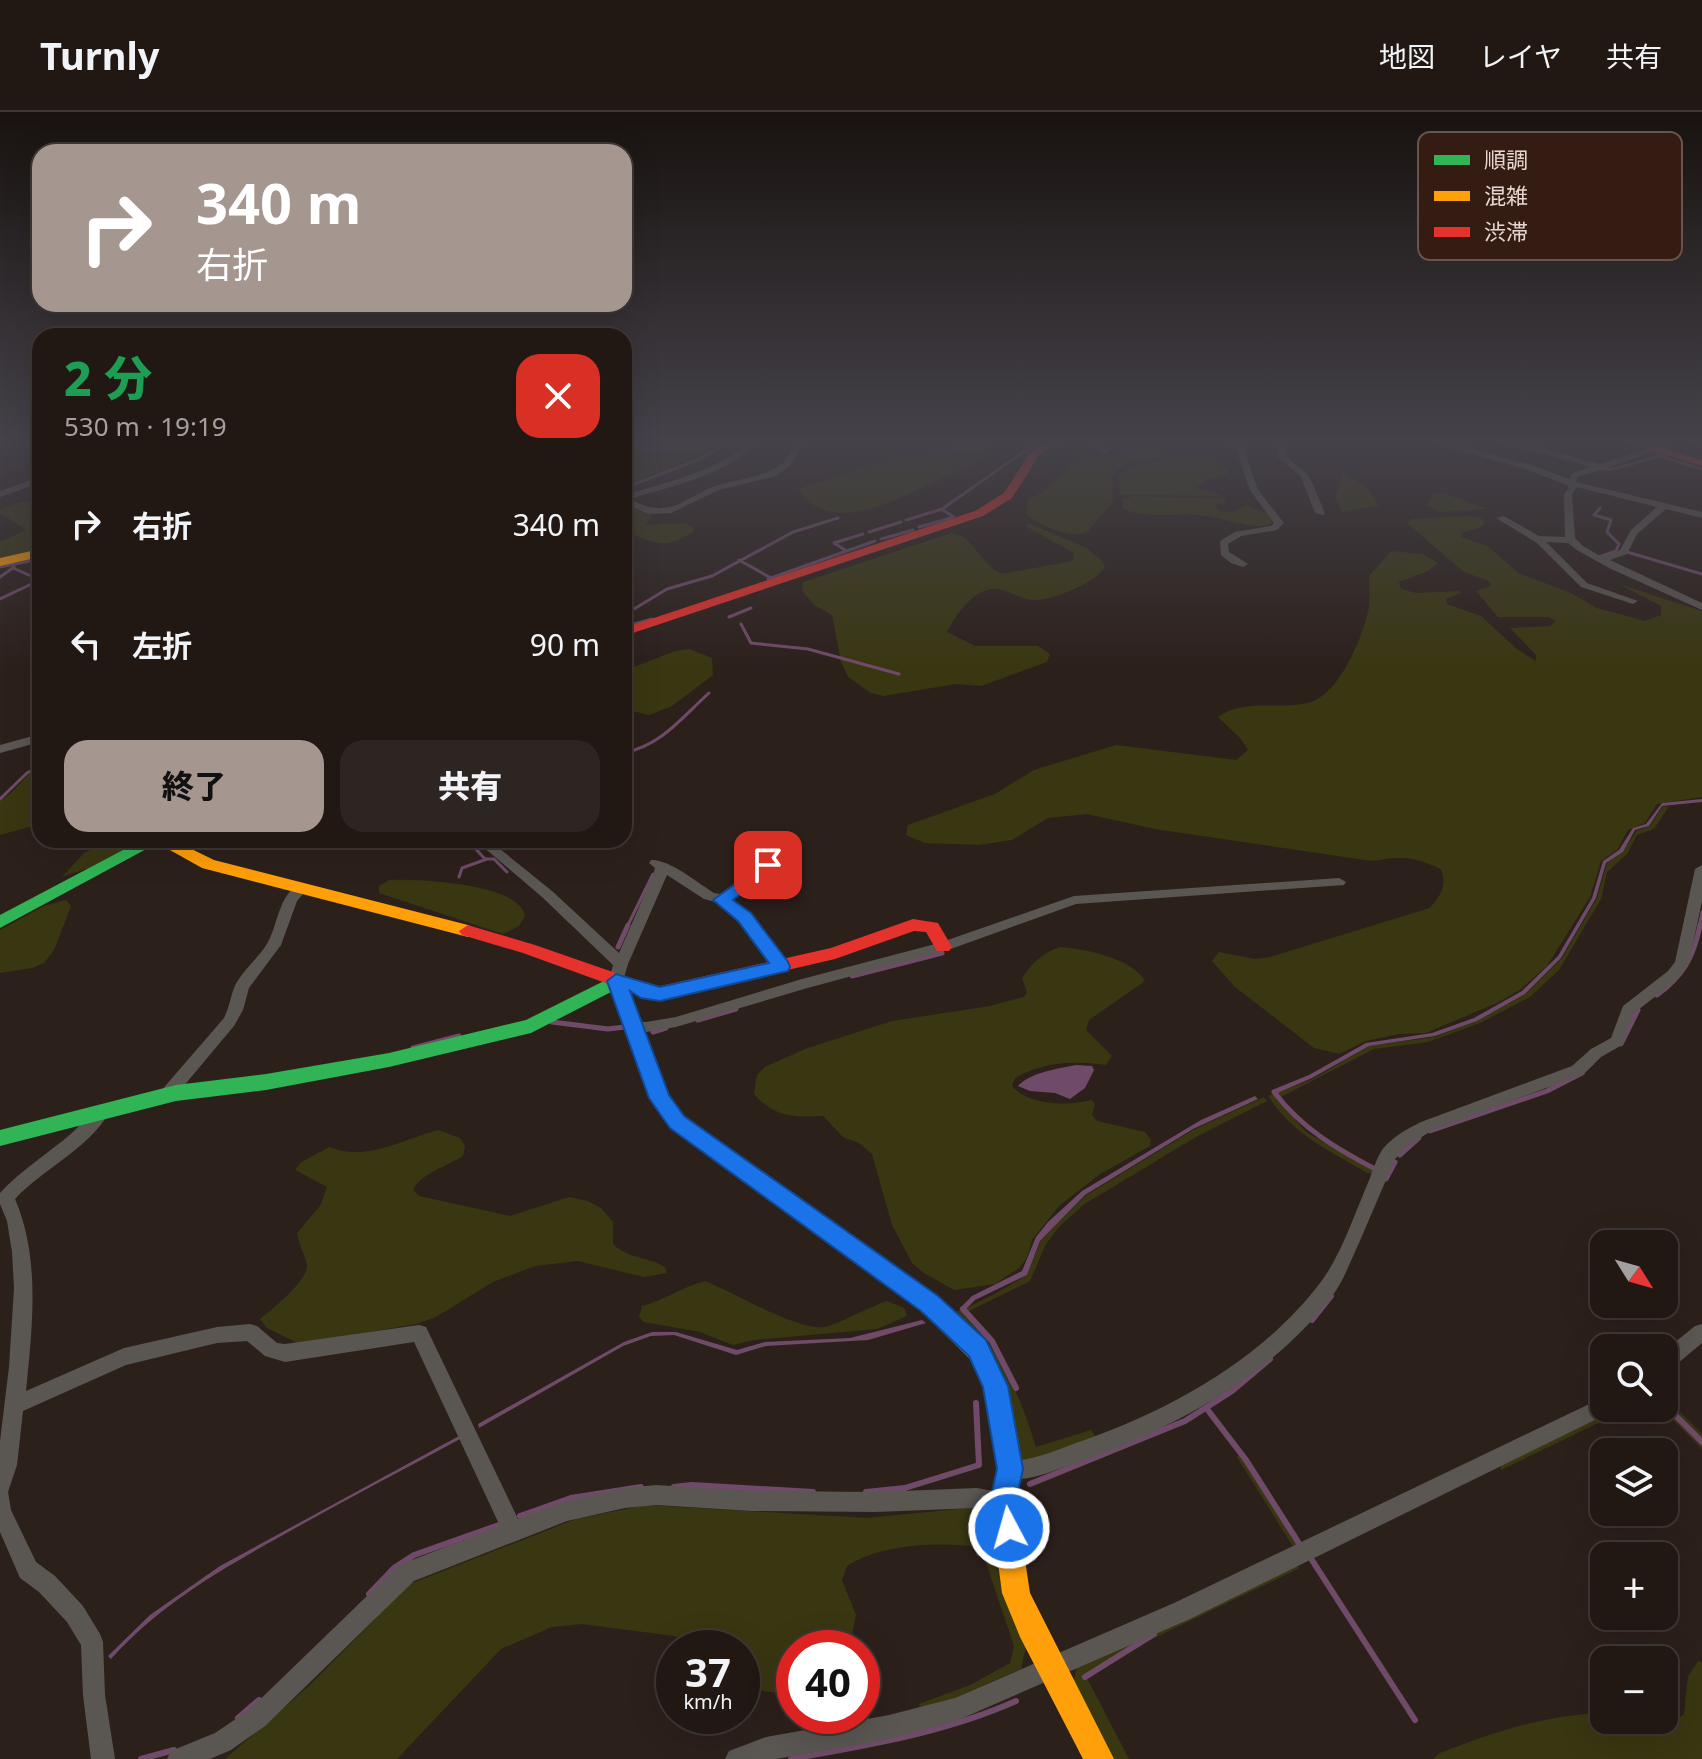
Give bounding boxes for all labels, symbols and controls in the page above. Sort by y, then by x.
text: Turnly [40,29,159,81]
text: 地図 [1379,37,1435,75]
text: レイヤ [1479,37,1562,75]
text: 共有 [1606,37,1662,75]
legend [1418,132,1682,260]
text: 順調 [1484,144,1528,174]
text: 340 m [196,164,361,240]
icon: right [64,176,168,280]
text: 混雑 [1484,180,1528,210]
text: 渋滞 [1484,216,1528,246]
text: 右折 [196,240,268,289]
text: 2 分 [64,345,152,410]
button: close [516,354,600,438]
text: 530 m · 19:19 [64,408,227,444]
icon: right [64,502,108,546]
text: 340 m [513,504,600,545]
text: 右折 [132,505,192,546]
icon: left [64,622,108,666]
text: 90 m [530,624,600,665]
text: 左折 [132,625,192,666]
button: 終了 [64,740,324,832]
button: 共有 [340,740,600,832]
pin [734,831,802,899]
icon: arrive [746,843,790,887]
north arrow [1590,1230,1678,1318]
map controls [1590,1230,1678,1734]
button: search [1590,1334,1678,1422]
button: layers [1590,1438,1678,1526]
position arrow [967,1486,1051,1570]
button: + [1590,1542,1678,1630]
speed limit sign: 40 [776,1630,880,1734]
text: 37 [685,1644,731,1699]
button: − [1590,1646,1678,1734]
text: km/h [683,1688,733,1715]

